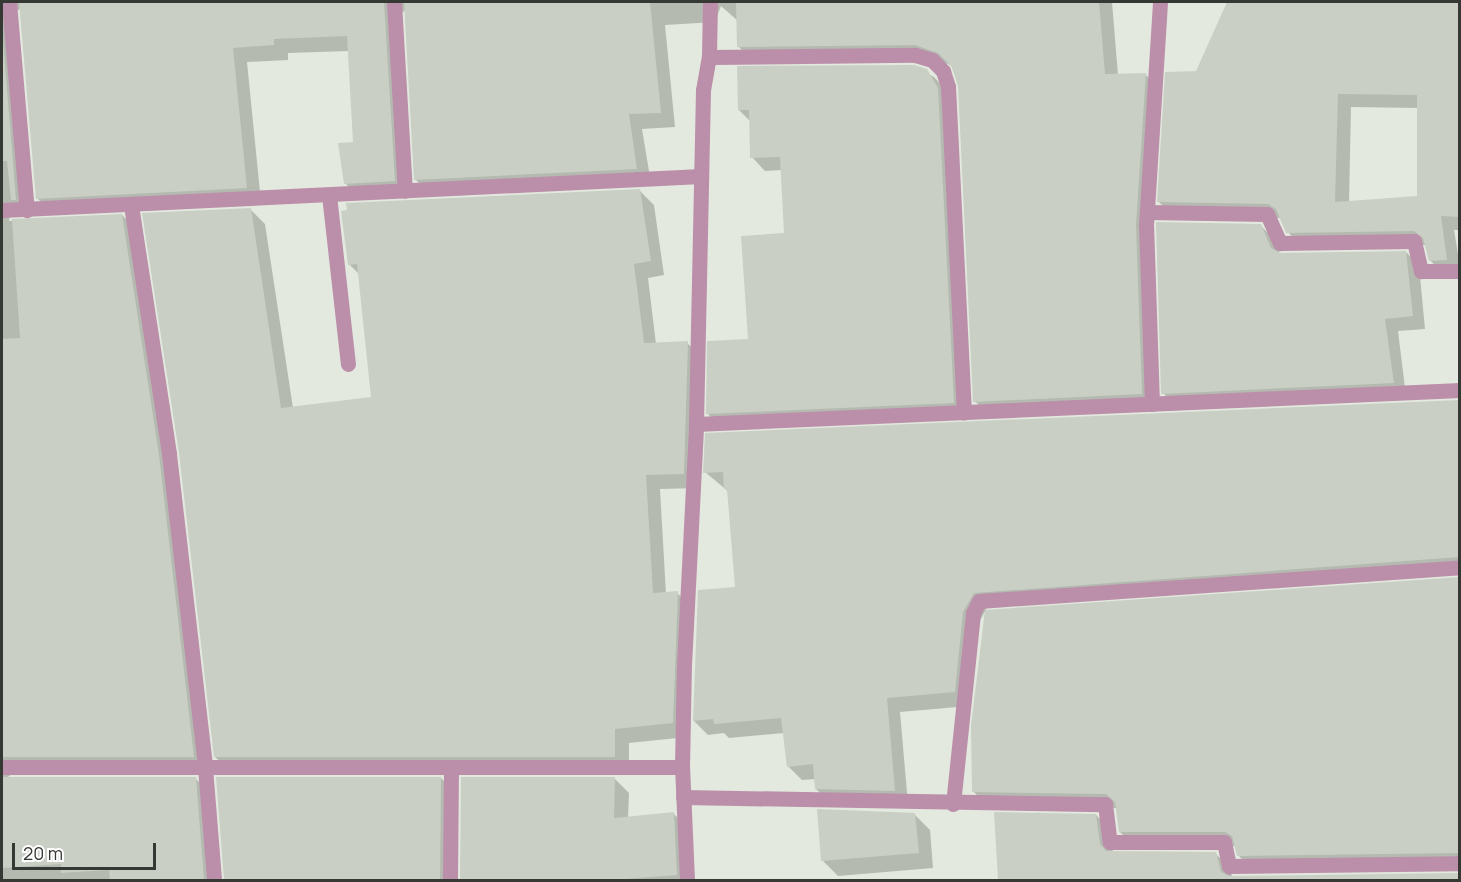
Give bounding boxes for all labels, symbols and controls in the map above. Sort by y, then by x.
scale bar [15,831,159,869]
text: 20 m [23,841,63,865]

